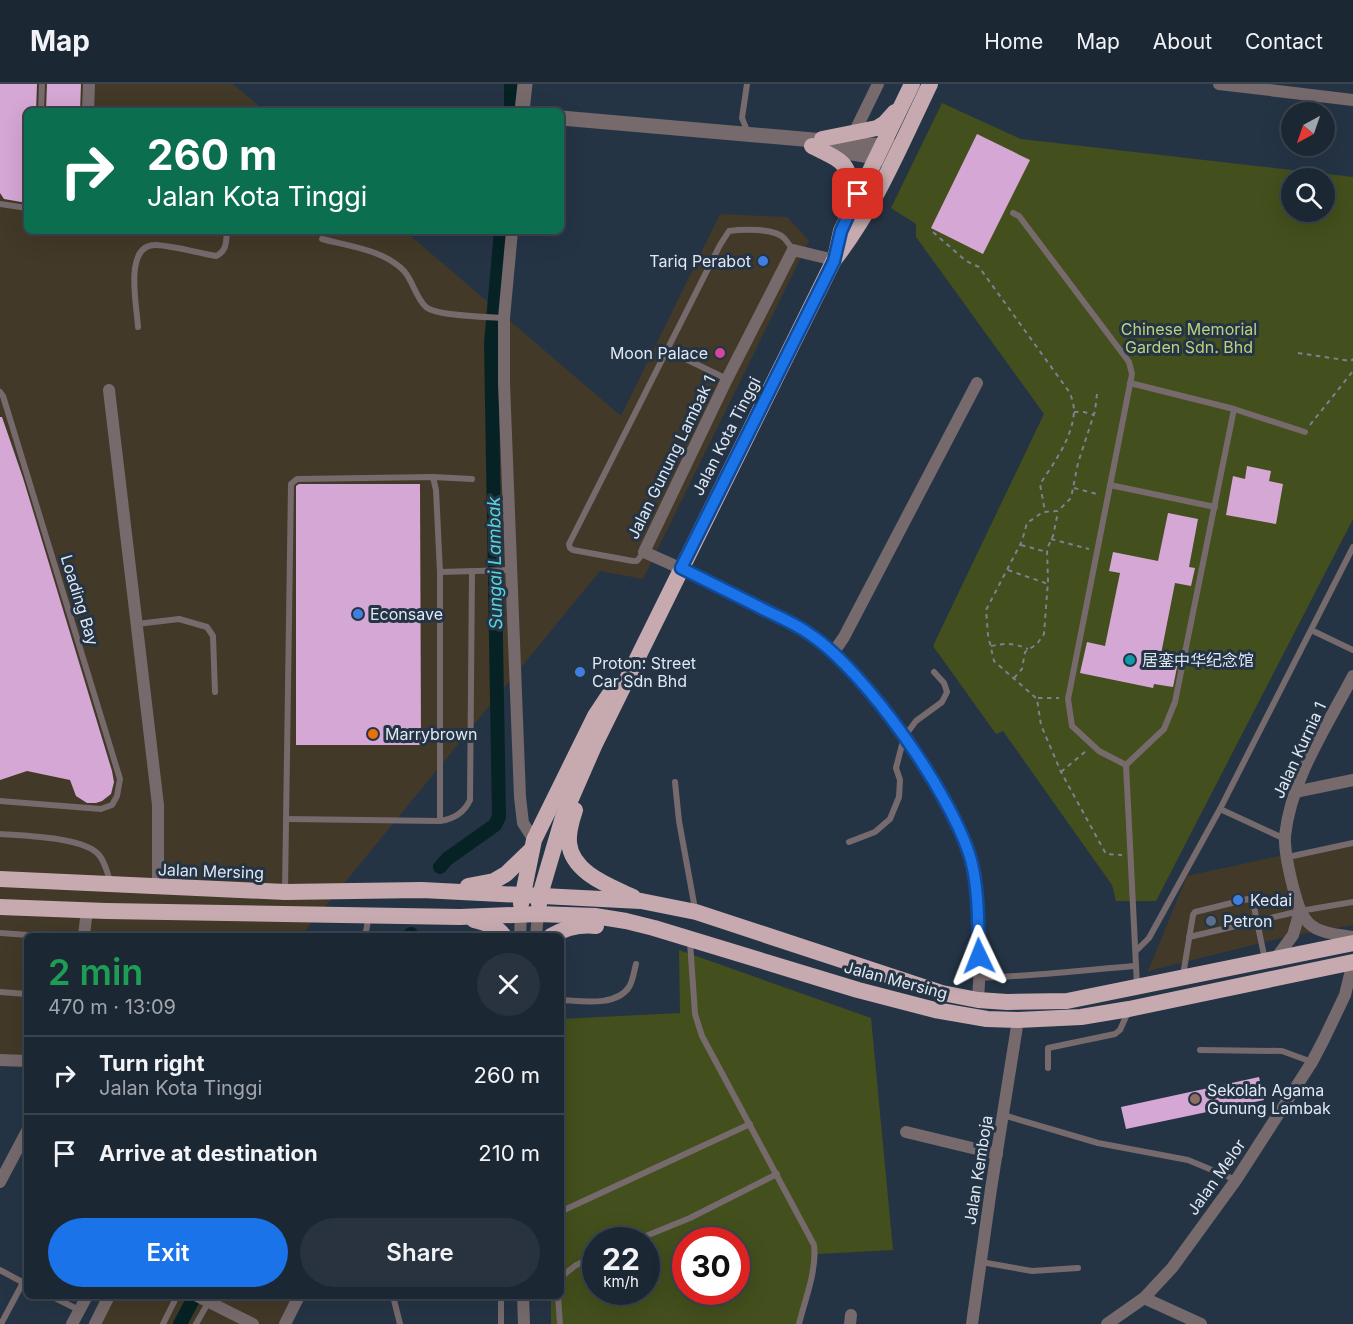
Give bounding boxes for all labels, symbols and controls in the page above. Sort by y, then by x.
text: Map [30,24,90,58]
text: Home [984,29,1043,54]
text: Map [1076,29,1120,54]
text: About [1153,29,1212,54]
text: Contact [1245,29,1323,54]
north arrow [1281,102,1335,156]
map controls [1281,102,1335,222]
text: 260 m [147,129,277,180]
icon: right [48,132,126,210]
pin [832,168,883,219]
button: search [1281,168,1335,222]
icon: arrive [841,177,874,210]
text: Jalan Kota Tinggi [147,180,367,213]
place label: Tariq Perabot [649,251,751,271]
marker: Tariq Perabot [756,254,770,268]
park label: Chinese Memorial Garden Sdn. Bhd [1121,319,1257,357]
place label: Moon Palace [610,343,708,363]
marker: Moon Palace [713,346,727,360]
street label: Jalan Gunung Lambak 1 [623,372,719,542]
street label: Jalan Kota Tinggi [687,373,765,499]
water label: Sungai Lambak [483,495,506,630]
street label: Loading Bay [57,552,103,648]
place label: Econsave [370,604,443,624]
marker: Econsave [351,607,365,621]
place label: 居銮中华纪念馆 [1142,650,1254,670]
place label: Proton: Street Car Sdn Bhd [592,653,696,691]
marker: 居銮中华纪念馆 [1123,653,1137,667]
marker: Proton: Street Car Sdn Bhd [573,665,587,679]
street label: Jalan Kurnia 1 [1268,699,1330,801]
place label: Marrybrown [385,724,477,744]
marker: Marrybrown [366,727,380,741]
street label: Jalan Mersing [158,859,264,883]
place label: Kedai [1250,890,1292,910]
marker: Kedai [1231,893,1245,907]
place label: Petron [1223,911,1273,931]
marker: Petron [1204,914,1218,928]
position arrow [947,924,1011,988]
text: 2 min [48,950,143,994]
button: close [477,953,540,1016]
street label: Jalan Mersing [842,957,950,1003]
text: 470 m · 13:09 [48,995,176,1019]
text: Turn right [99,1050,205,1076]
icon: right [48,1059,81,1092]
text: 260 m [474,1062,540,1088]
text: Jalan Kota Tinggi [99,1076,262,1100]
place label: Sekolah Agama Gunung Lambak [1207,1080,1331,1118]
marker: Sekolah Agama Gunung Lambak [1188,1092,1202,1106]
street label: Jalan Kemboja [959,1114,997,1226]
street label: Jalan Melor [1183,1135,1249,1219]
icon: arrive [48,1137,81,1170]
text: Arrive at destination [99,1140,318,1166]
text: 210 m [478,1140,540,1166]
button: Exit [48,1218,288,1287]
button: Share [300,1218,540,1287]
speed limit sign: 30 [672,1227,750,1305]
text: 22 [602,1241,640,1277]
text: km/h [603,1272,639,1291]

